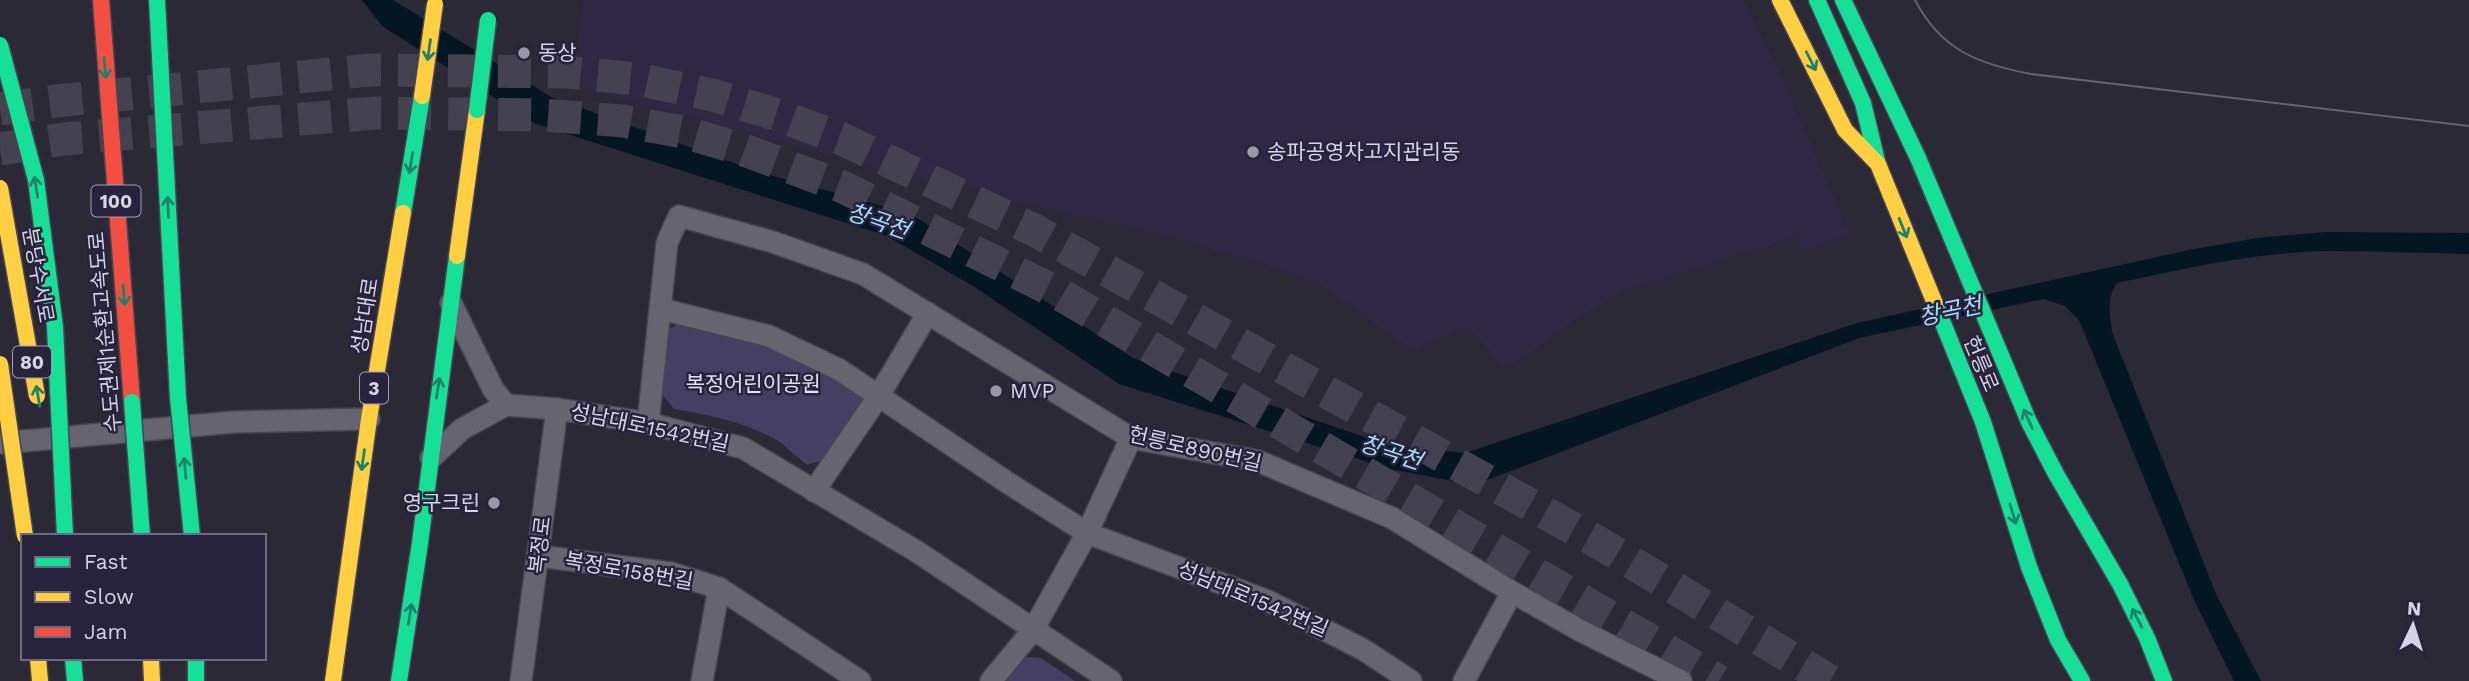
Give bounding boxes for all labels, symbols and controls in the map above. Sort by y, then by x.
one-way arrow [422,38,435,61]
place label: 동상 [538,40,577,65]
marker: 동상 [516,45,532,61]
one-way arrow [1804,50,1818,71]
one-way arrow [99,56,112,79]
place label: 송파공영차고지관리동 [1267,139,1460,164]
marker: 송파공영차고지관리동 [1245,144,1261,160]
one-way arrow [404,151,417,174]
one-way arrow [29,176,42,199]
road number: 100 [92,186,140,216]
one-way arrow [162,196,175,219]
water label: 창곡천 [843,198,915,245]
one-way arrow [1898,216,1911,238]
street label: 분당수서로 [18,225,59,325]
street label: 수도권제1순환고속도로 [83,231,126,433]
street label: 성남대로 [346,276,383,356]
one-way arrow [118,283,131,306]
water label: 창곡천 [1916,291,1987,331]
street label: 헌릉로 [1959,332,2004,395]
road number: 80 [13,346,51,378]
park label: 복정어린이공원 [685,371,821,396]
road number: 3 [360,372,388,404]
one-way arrow [432,377,445,400]
place label: MVP [1010,378,1054,403]
marker: MVP [988,383,1004,399]
one-way arrow [31,385,44,408]
street label: 성남대로1542번길 [569,399,732,457]
one-way arrow [2021,409,2034,430]
street label: 헌릉로890번길 [1126,421,1264,476]
water label: 창곡천 [1356,430,1428,476]
one-way arrow [357,448,370,471]
one-way arrow [178,457,191,480]
place label: 영구크린 [403,490,480,515]
marker: 영구크린 [486,495,502,511]
one-way arrow [2007,502,2020,524]
street label: 복정로 [524,515,555,575]
legend [21,534,266,660]
street label: 복정로158번길 [563,547,695,594]
text: Fast [84,549,128,574]
street label: 성남대로1542번길 [1174,556,1332,642]
text: Slow [84,584,134,609]
north arrow [2378,590,2448,660]
text: N [2406,597,2422,621]
one-way arrow [403,603,416,625]
one-way arrow [2130,608,2143,629]
text: Jam [84,619,127,644]

